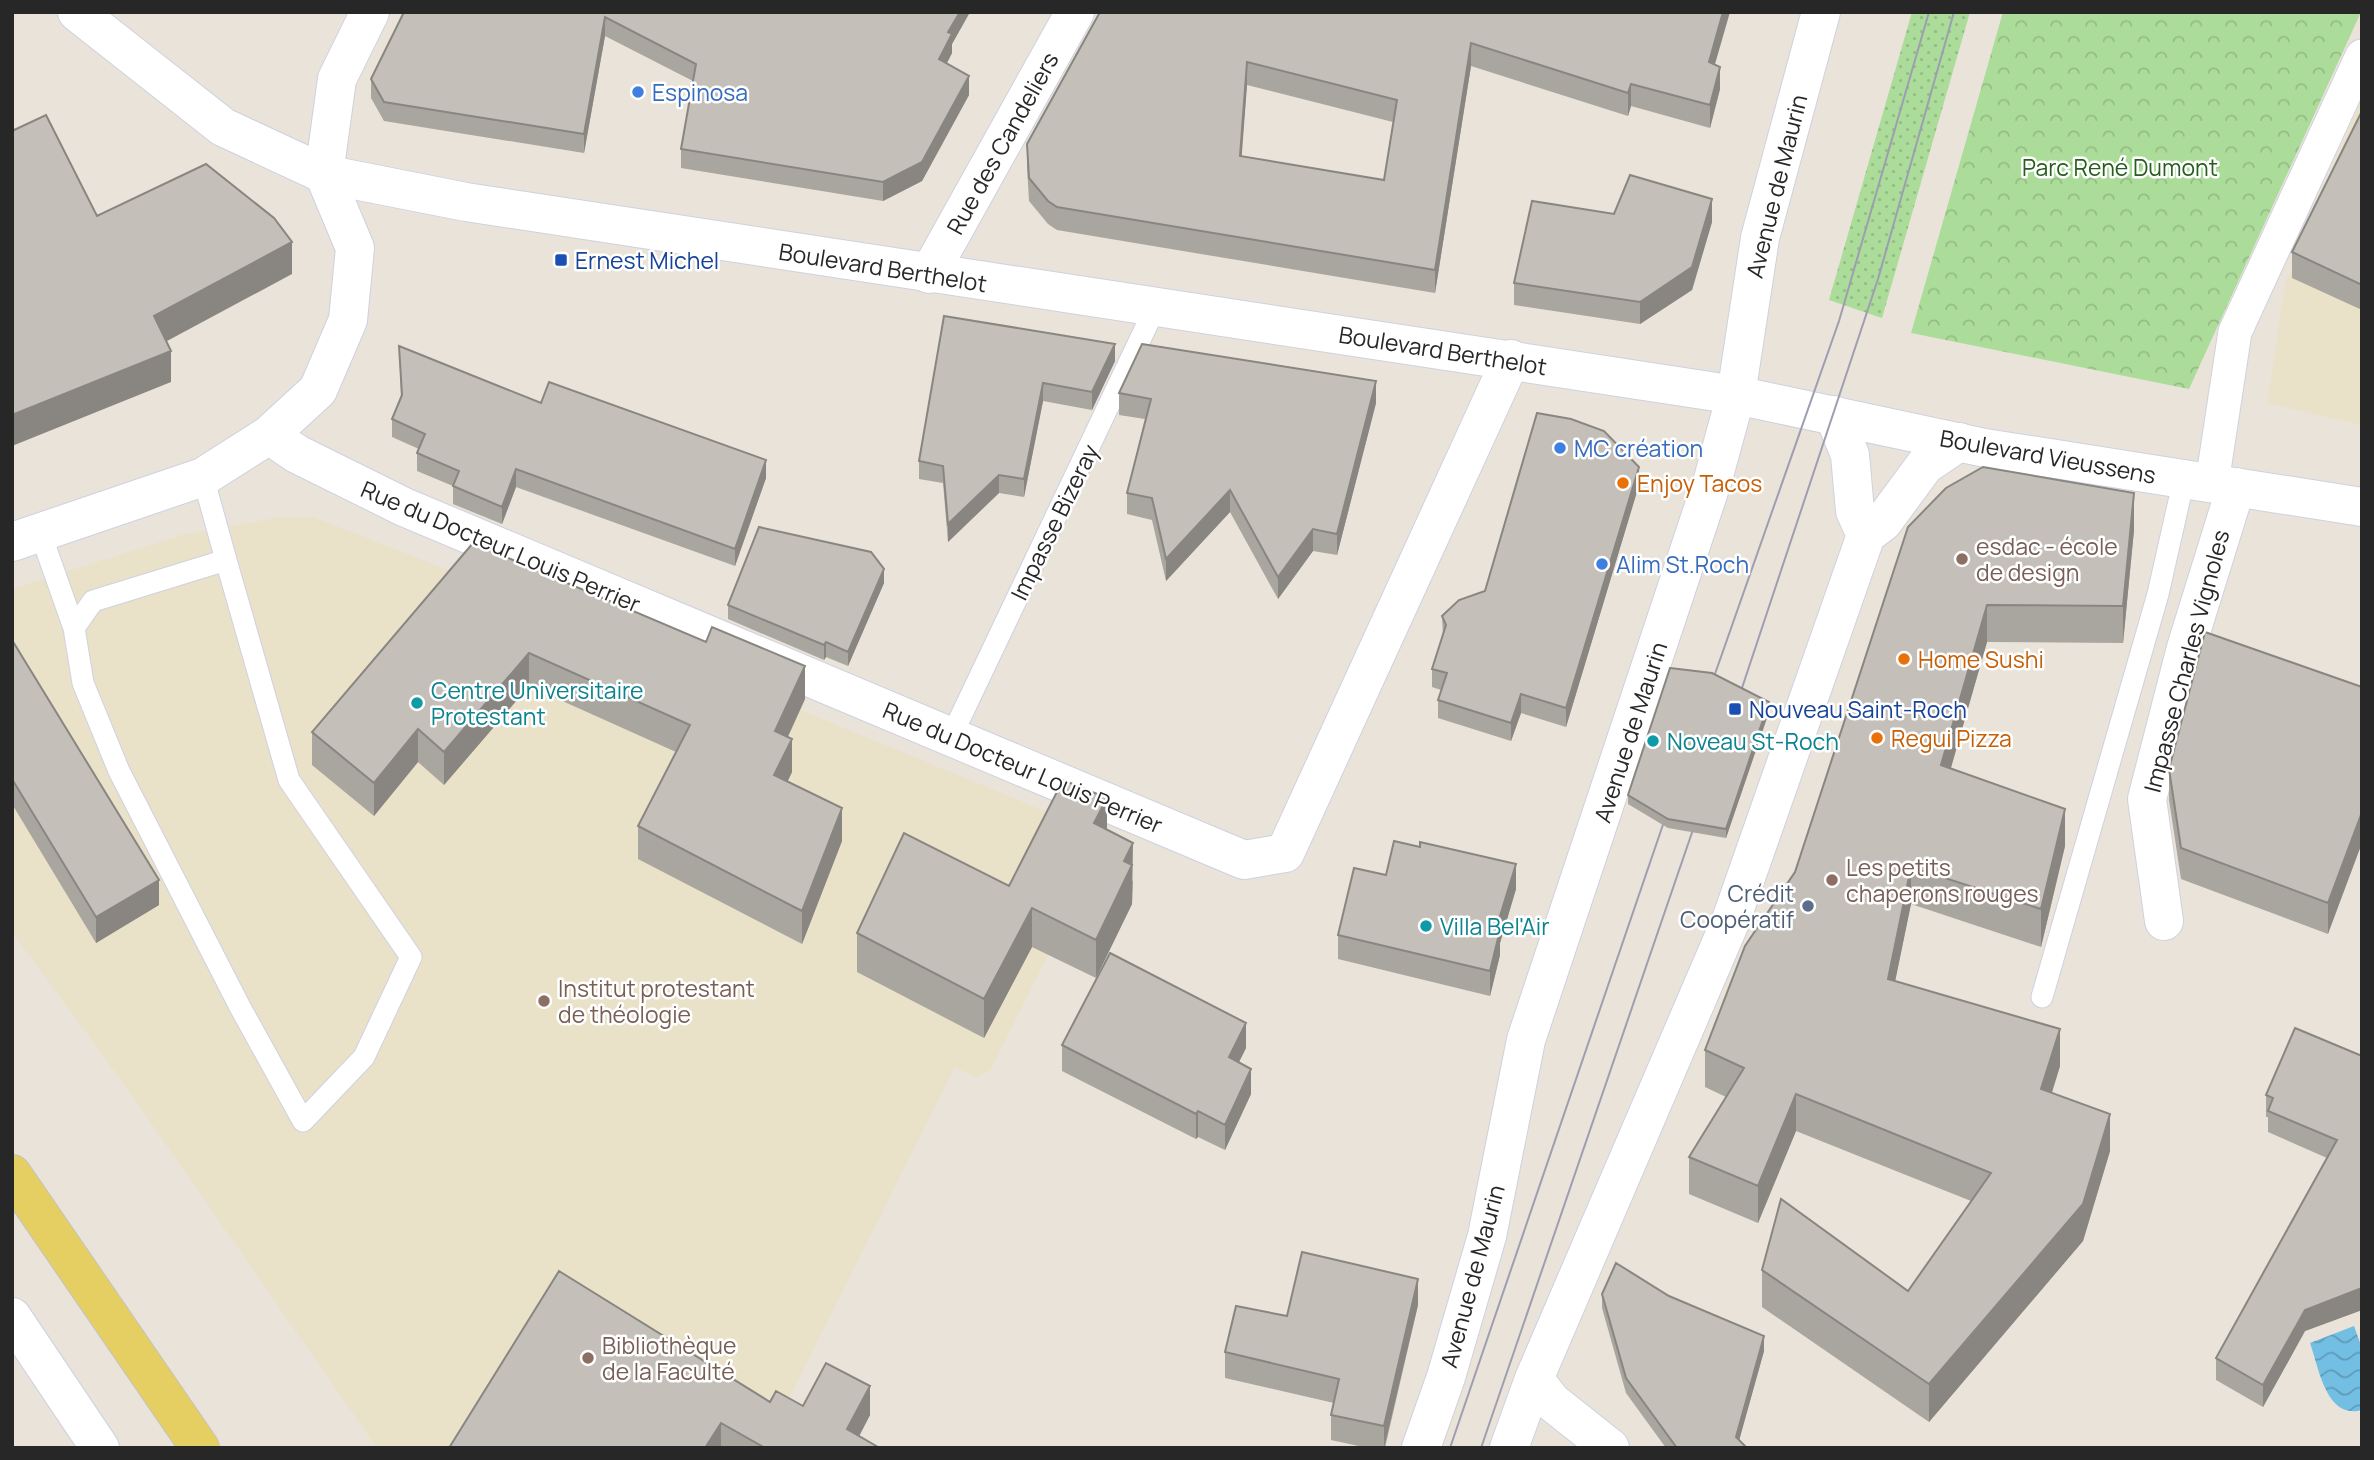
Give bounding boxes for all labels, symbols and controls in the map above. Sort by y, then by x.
street label: Rue des Candeliers [939,46,1065,240]
place label: Espinosa [652,76,748,108]
marker: Espinosa [630,84,646,100]
street label: Avenue de Maurin [1738,91,1814,281]
park label: Parc René Dumont [2022,151,2218,183]
street label: Boulevard Berthelot [777,235,989,299]
place label: Ernest Michel [575,244,719,276]
marker: Ernest Michel [553,252,569,268]
street label: Boulevard Berthelot [1337,318,1549,382]
street label: Boulevard Vieussens [1938,421,2158,491]
place label: MC création [1574,432,1703,464]
street label: Impasse Bizeray [1002,439,1106,605]
marker: MC création [1552,440,1568,456]
place label: Enjoy Tacos [1637,467,1762,499]
street label: Rue du Docteur Louis Perrier [356,473,646,619]
marker: Enjoy Tacos [1615,475,1631,491]
street label: Impasse Charles Vignoles [2136,526,2236,796]
place label: esdac - école de design [1976,530,2118,588]
place label: Alim St.Roch [1616,548,1749,580]
marker: esdac - école de design [1954,551,1970,567]
marker: Alim St.Roch [1594,556,1610,572]
street label: Avenue de Maurin [1586,638,1674,826]
place label: Home Sushi [1918,643,2044,675]
marker: Home Sushi [1896,651,1912,667]
place label: Centre Universitaire Protestant [431,674,644,732]
place label: Nouveau Saint-Roch [1749,693,1967,725]
street label: Rue du Docteur Louis Perrier [878,694,1168,840]
marker: Centre Universitaire Protestant [409,695,425,711]
marker: Nouveau Saint-Roch [1727,701,1743,717]
place label: Regui Pizza [1891,722,2012,754]
place label: Noveau St-Roch [1667,725,1839,757]
marker: Regui Pizza [1869,730,1885,746]
marker: Noveau St-Roch [1645,733,1661,749]
place label: Les petits chaperons rouges [1846,851,2039,909]
marker: Les petits chaperons rouges [1824,872,1840,888]
place label: Crédit Coopératif [1680,877,1794,935]
marker: Crédit Coopératif [1800,898,1816,914]
place label: Villa Bel'Air [1440,910,1550,942]
marker: Villa Bel'Air [1418,918,1434,934]
place label: Institut protestant de théologie [558,972,755,1030]
marker: Institut protestant de théologie [536,993,552,1009]
street label: Avenue de Maurin [1432,1181,1512,1371]
place label: Bibliothèque de la Faculté [602,1329,736,1387]
marker: Bibliothèque de la Faculté [580,1350,596,1366]

